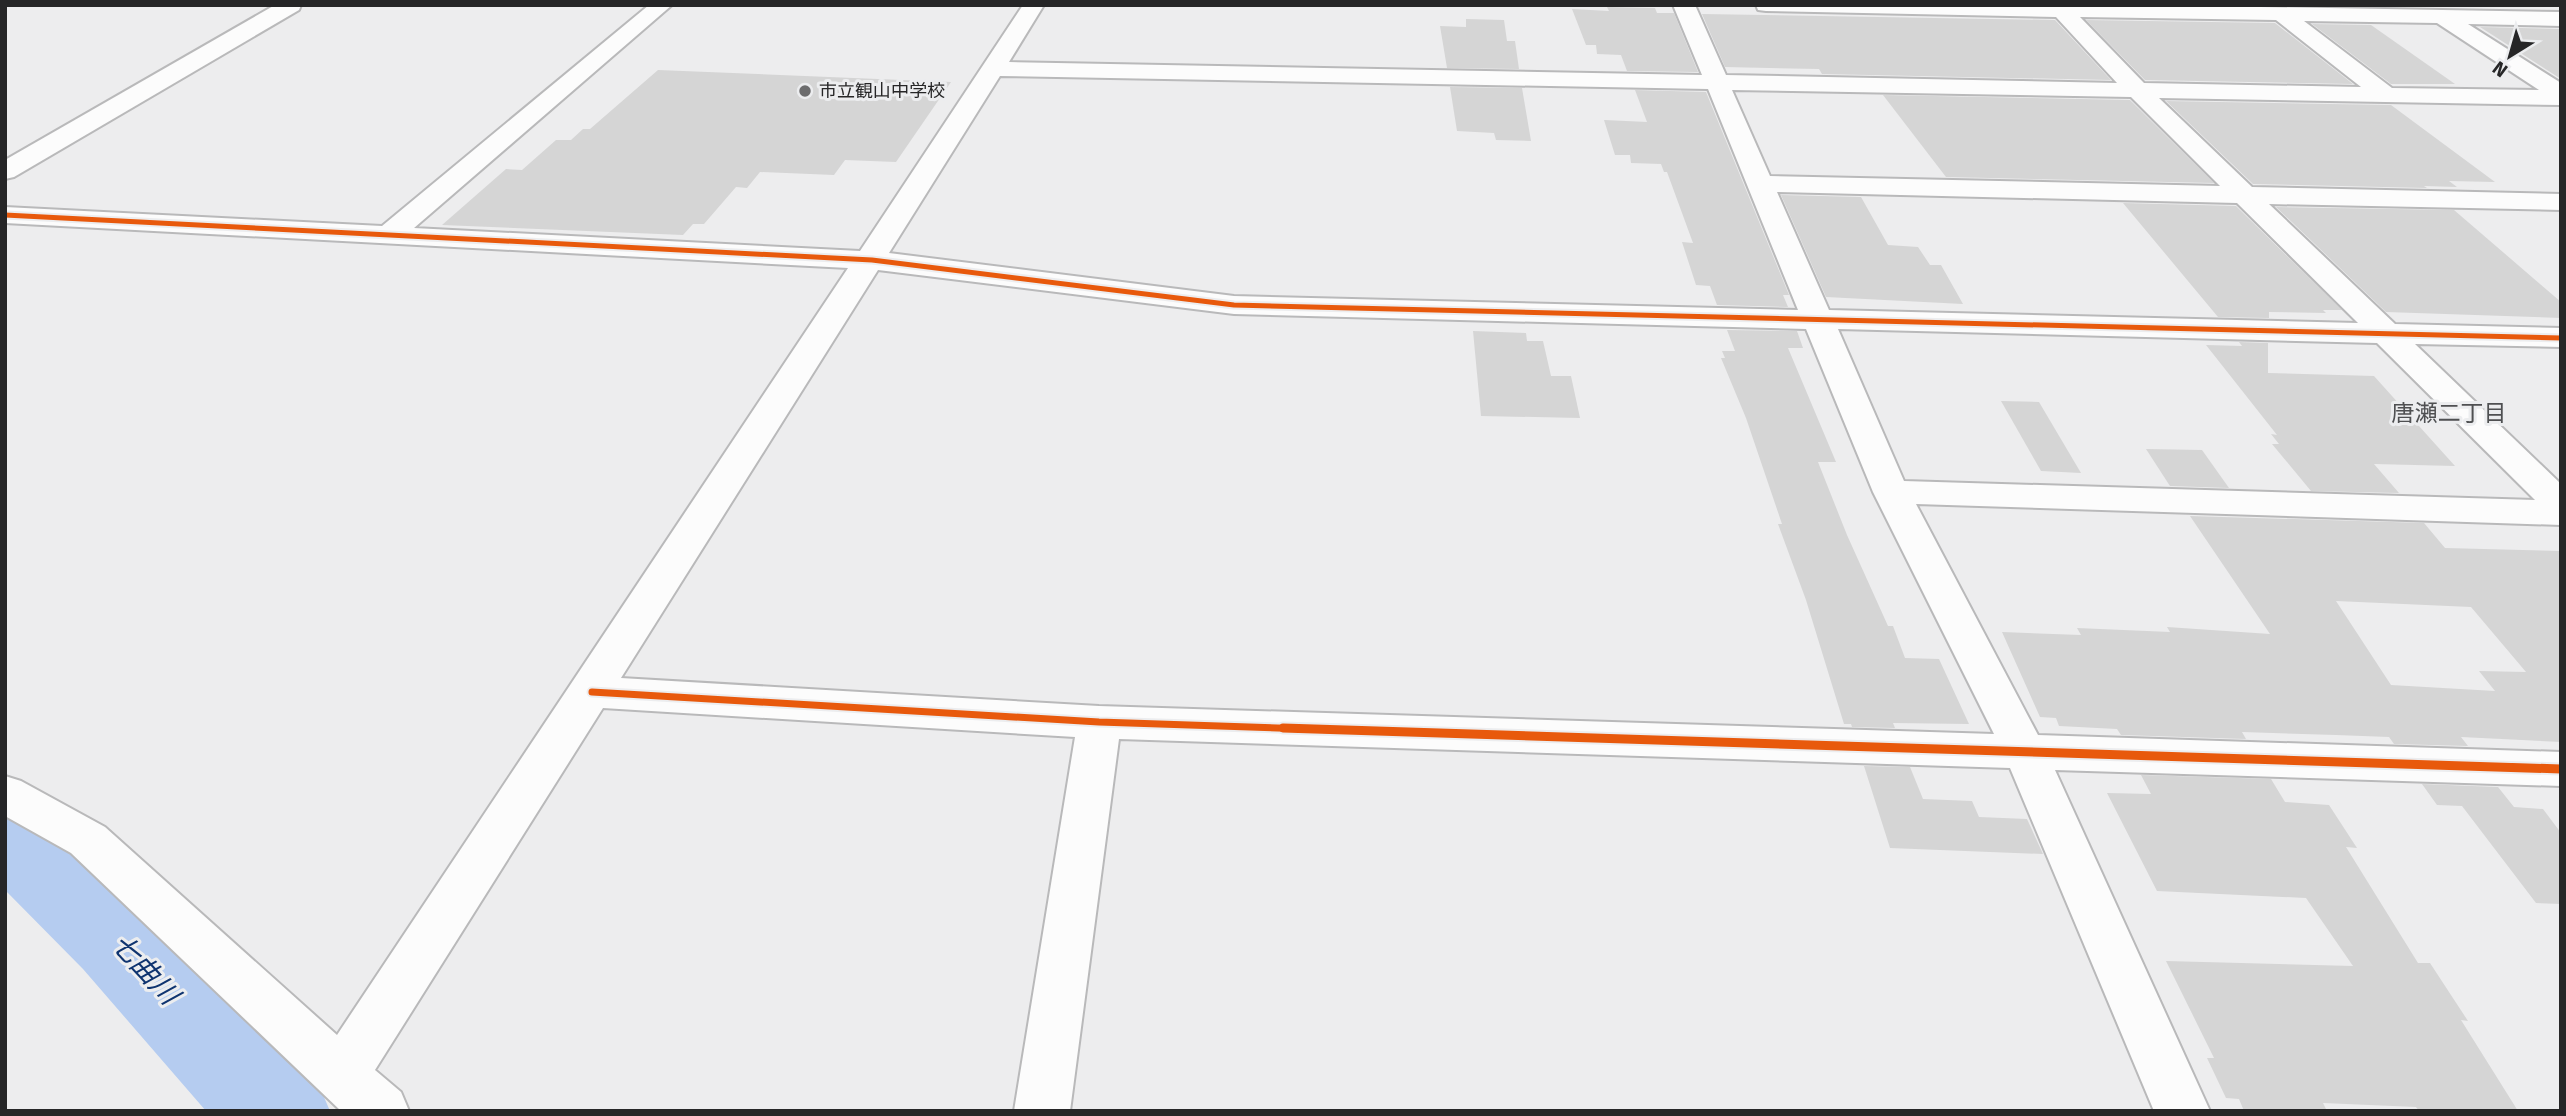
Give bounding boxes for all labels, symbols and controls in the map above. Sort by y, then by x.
north arrow [2475,21,2545,91]
text: N [2488,56,2512,82]
place label: 市立観山中学校 [819,80,945,102]
marker: 市立観山中学校 [797,83,813,99]
district label: 唐瀬二丁目 [2392,399,2507,427]
water label: 七曲川 [104,927,188,1013]

